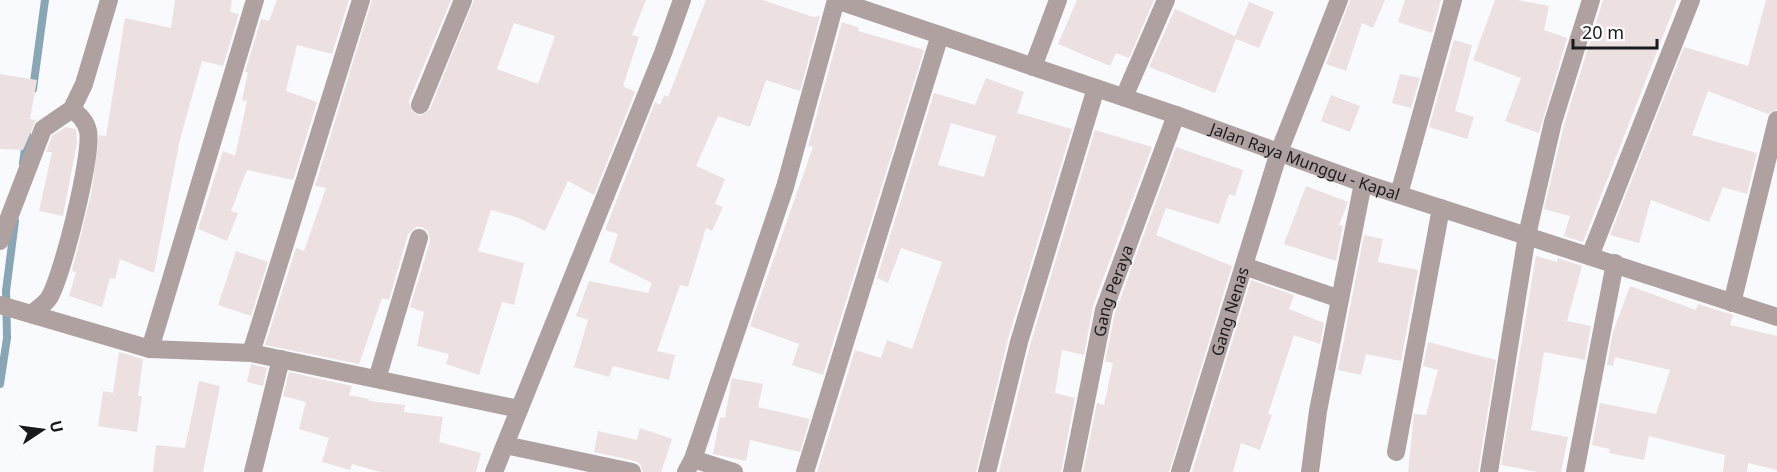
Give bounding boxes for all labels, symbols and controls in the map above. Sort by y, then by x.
scale bar [1573,12,1657,50]
text: 20 m [1582,20,1624,44]
street label: Jalan Raya Munggu - Kapal [1205,117,1403,205]
street label: Gang Peraya [1088,242,1138,339]
street label: Gang Nenas [1206,264,1254,359]
north arrow [12,400,72,460]
text: U [45,418,69,435]

